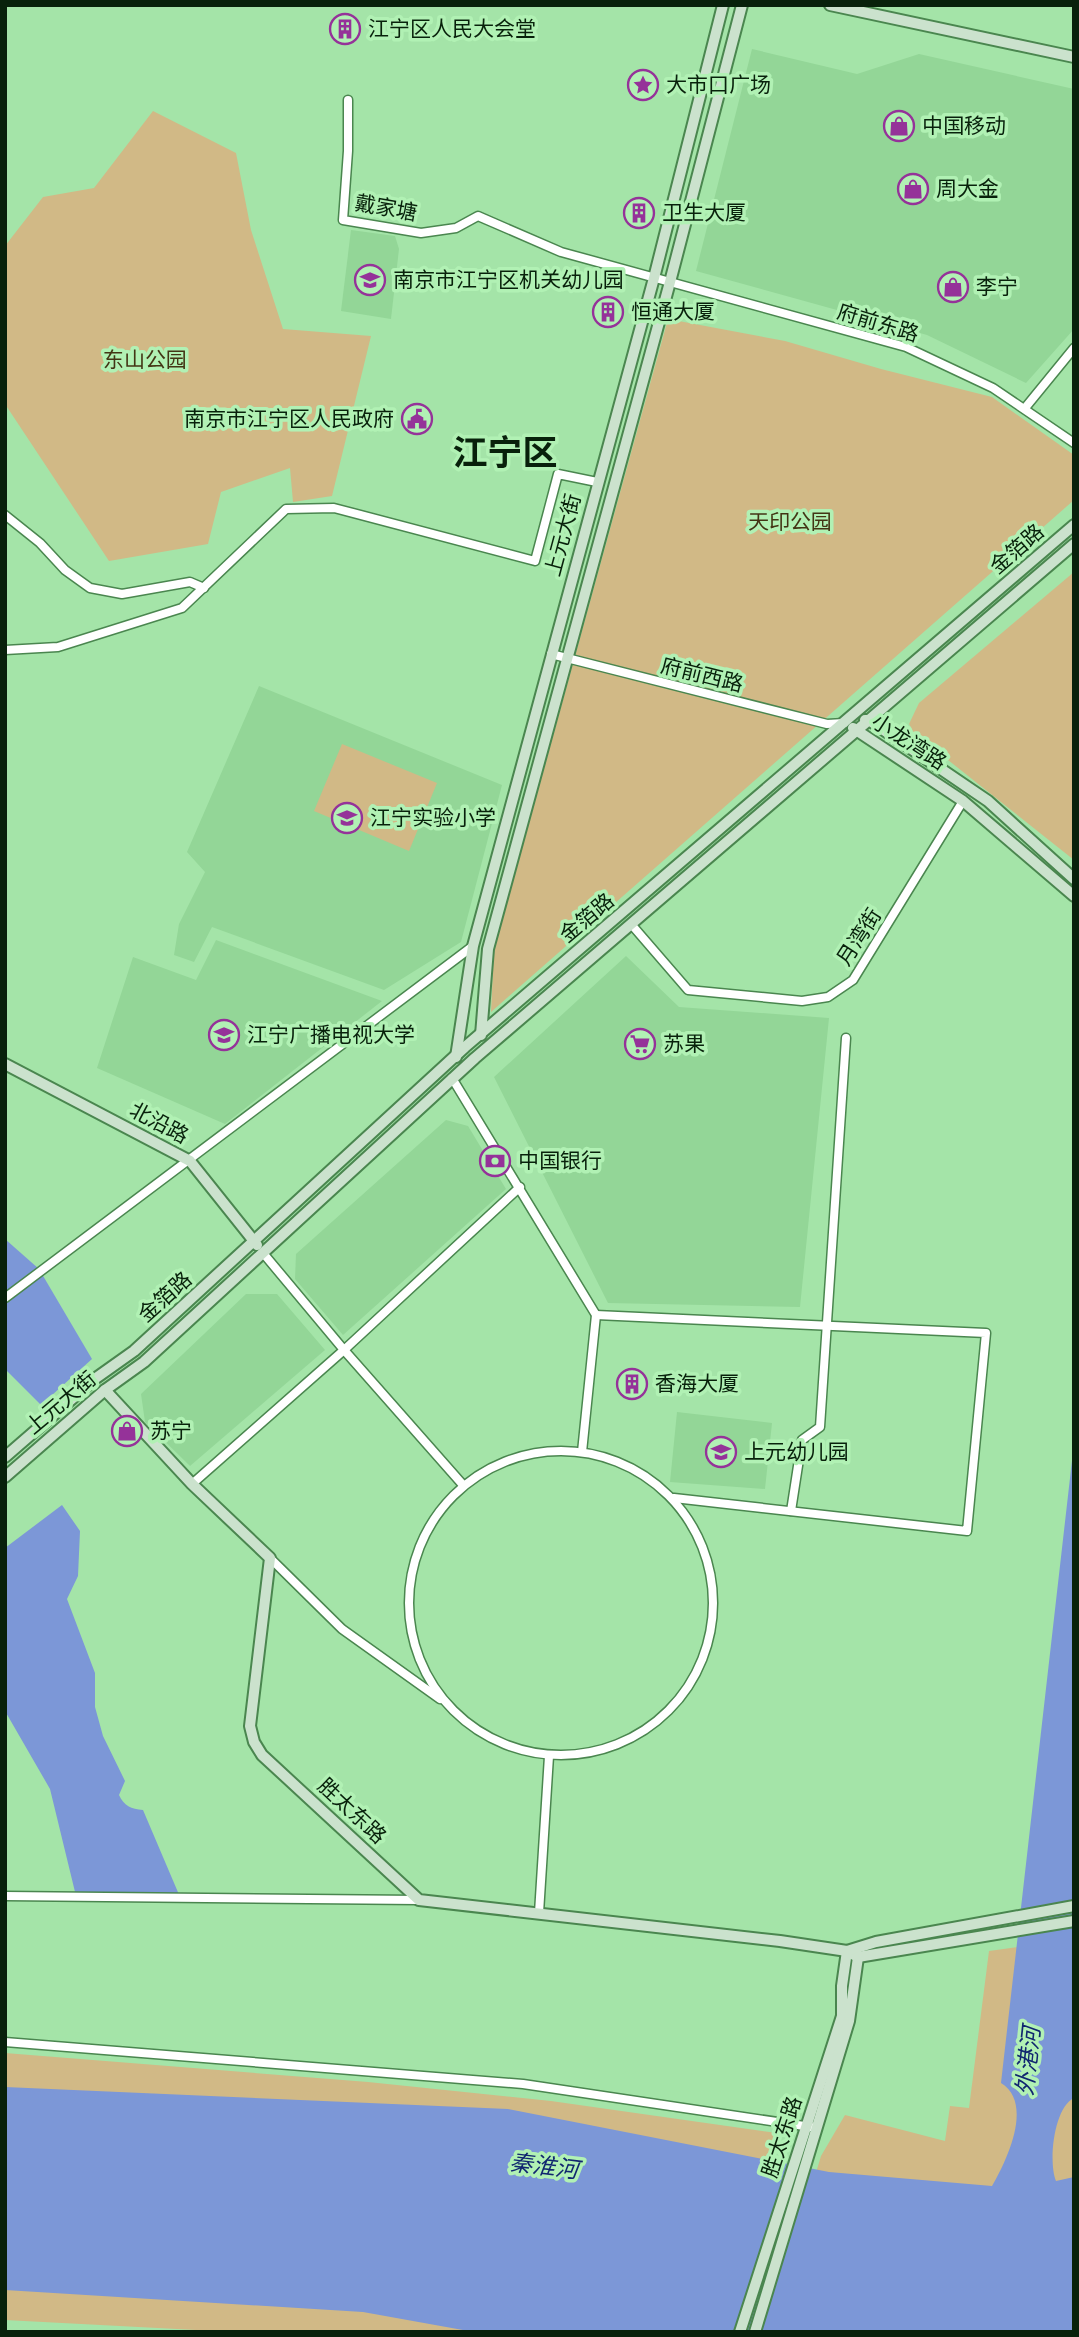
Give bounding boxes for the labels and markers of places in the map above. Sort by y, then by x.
building icon: 江宁区人民大会堂 [328,12,362,46]
place label: 江宁区人民大会堂 [368,15,536,43]
place icon: 大市口广场 [626,68,660,102]
place label: 大市口广场 [666,71,771,99]
shop icon: 中国移动 [882,109,916,143]
place label: 中国移动 [922,112,1006,140]
shop icon: 周大金 [896,172,930,206]
place label: 周大金 [936,175,999,203]
building icon: 卫生大厦 [622,196,656,230]
place label: 卫生大厦 [662,199,746,227]
school or university icon: 南京市江宁区机关幼儿园 [353,263,387,297]
place label: 南京市江宁区机关幼儿园 [393,266,624,294]
shop icon: 李宁 [936,270,970,304]
place label: 李宁 [976,273,1018,301]
building icon: 恒通大厦 [591,295,625,329]
place label: 恒通大厦 [631,298,715,326]
public building icon: 南京市江宁区人民政府 [400,402,434,436]
place label: 南京市江宁区人民政府 [184,405,394,433]
school or university icon: 江宁实验小学 [330,801,364,835]
place label: 江宁实验小学 [370,804,496,832]
school or university icon: 江宁广播电视大学 [207,1018,241,1052]
place label: 江宁广播电视大学 [247,1021,415,1049]
supermarket icon: 苏果 [623,1027,657,1061]
place label: 苏果 [663,1030,705,1058]
bank icon: 中国银行 [478,1144,512,1178]
place label: 中国银行 [518,1147,602,1175]
building icon: 香海大厦 [615,1367,649,1401]
place label: 香海大厦 [655,1370,739,1398]
shop icon: 苏宁 [110,1414,144,1448]
place label: 苏宁 [150,1417,192,1445]
school or university icon: 上元幼儿园 [704,1435,738,1469]
place label: 上元幼儿园 [744,1438,849,1466]

